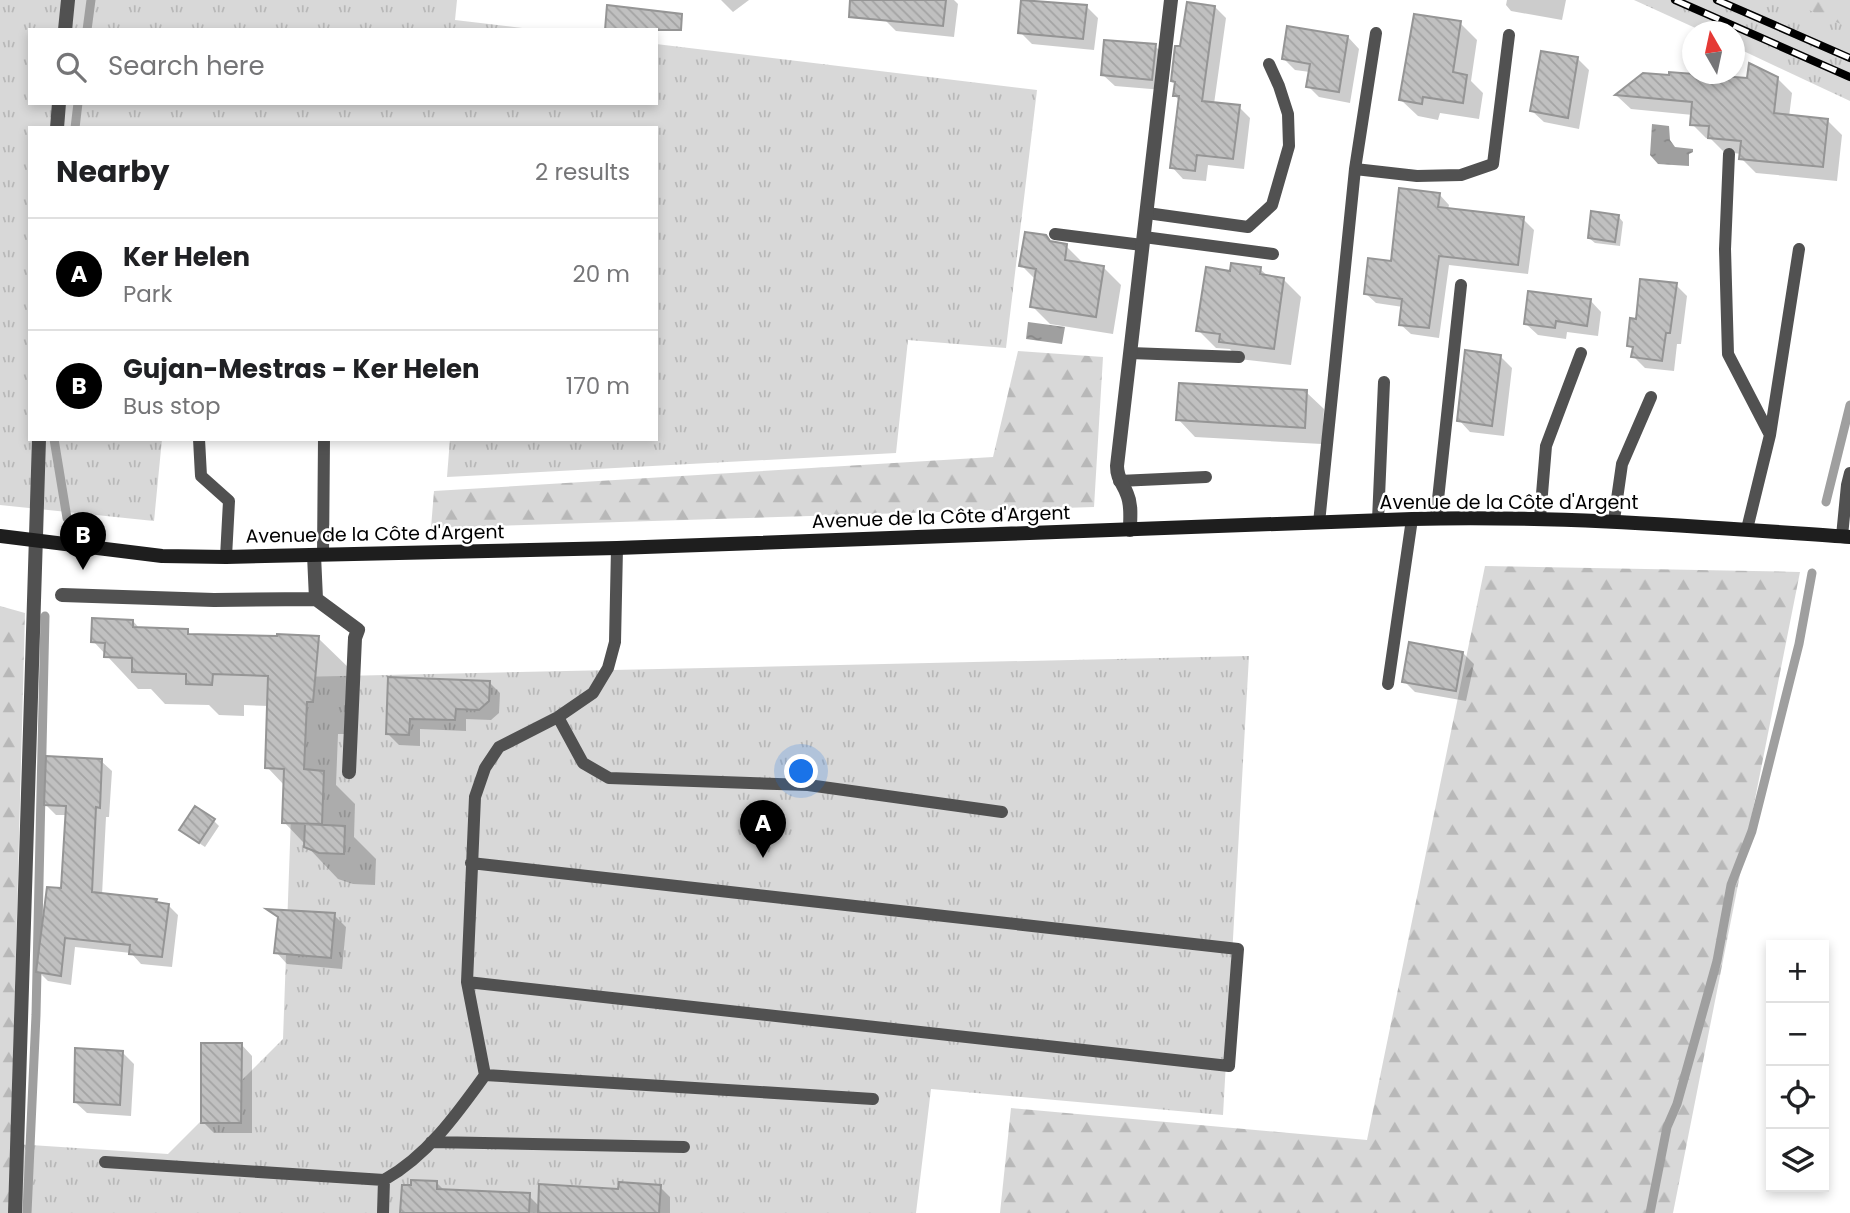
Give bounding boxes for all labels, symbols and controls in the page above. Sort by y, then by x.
north arrow [1682,21,1745,84]
search box [28,28,658,105]
icon: search [52,48,90,86]
text: Search here [108,48,265,84]
text: Nearby [56,150,170,193]
text: 2 results [535,156,630,188]
text: Ker Helen [123,239,250,275]
text: A [71,258,87,290]
text: 20 m [572,258,630,290]
text: Park [123,278,172,310]
text: Gujan-Mestras - Ker Helen [123,351,480,387]
text: B [71,370,87,402]
text: 170 m [566,370,630,402]
text: Bus stop [123,390,221,422]
street label: Avenue de la Côte d'Argent [1380,489,1638,516]
street label: Avenue de la Côte d'Argent [811,499,1071,535]
pin: B [60,512,106,570]
street label: Avenue de la Côte d'Argent [245,518,505,550]
your location [784,754,818,788]
pin: A [740,800,786,858]
map controls [1766,940,1829,1192]
button: + [1766,940,1829,1003]
button: − [1766,1003,1829,1066]
button: locate [1766,1066,1829,1129]
button: layers [1766,1129,1829,1192]

